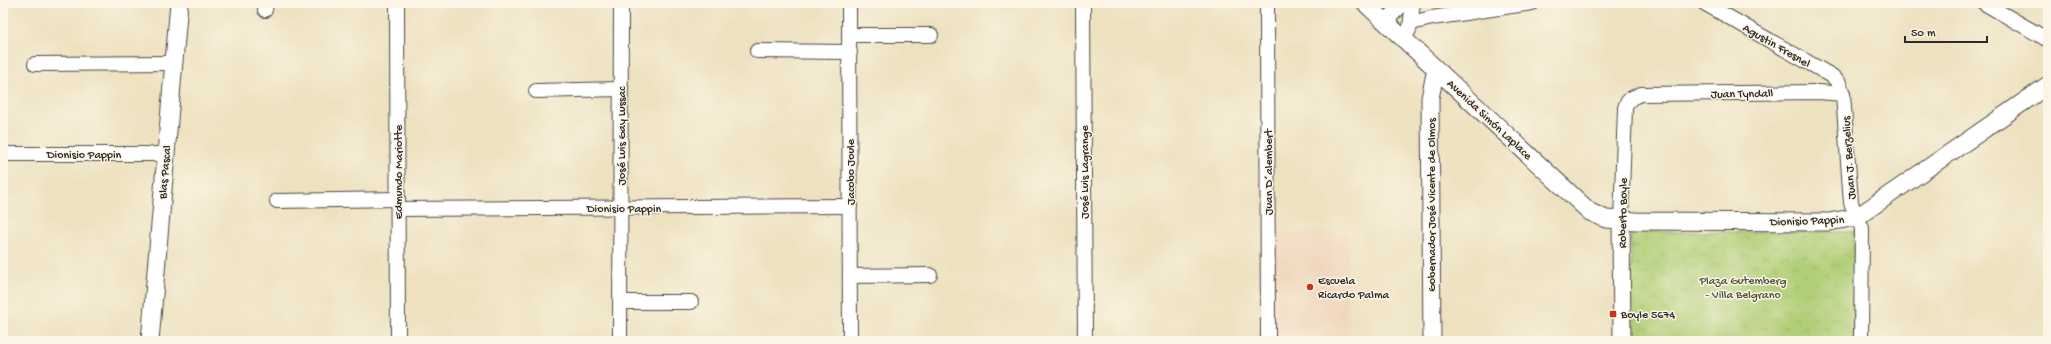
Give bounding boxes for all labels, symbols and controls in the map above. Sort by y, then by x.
scale bar [1905,18,1987,44]
street label: Agustin Fresnel [1740,22,1813,72]
text: 50 m [1911,27,1936,41]
street label: Avenida Simón Laplace [1443,77,1535,164]
street label: José Luis Gay Lussac [616,86,630,185]
street label: Juan Tyndall [1711,87,1774,103]
street label: Juan J. Berzelius [1840,115,1860,200]
street label: Gobernador José Vicente de Olmos [1426,118,1440,292]
street label: Edmundo Mariotte [393,124,407,219]
street label: José Luis Lagrange [1079,124,1093,219]
street label: Juan D´alembert [1263,128,1277,215]
street label: Jacobo Joule [845,138,859,205]
street label: Blas Pascal [157,144,175,201]
street label: Dionisio Pappin [46,149,122,163]
street label: Roberto Boyle [1616,177,1632,248]
street label: Dionisio Pappin [586,203,662,217]
street label: Dionisio Pappin [1769,214,1845,230]
place label: Escuela Ricardo Palma [1318,275,1389,303]
park label: Plaza Gutemberg - Villa Belgrano [1698,275,1787,303]
marker: Escuela Ricardo Palma [1305,282,1315,292]
marker: Boyle 5674 [1608,309,1618,319]
place label: Boyle 5674 [1620,309,1676,323]

